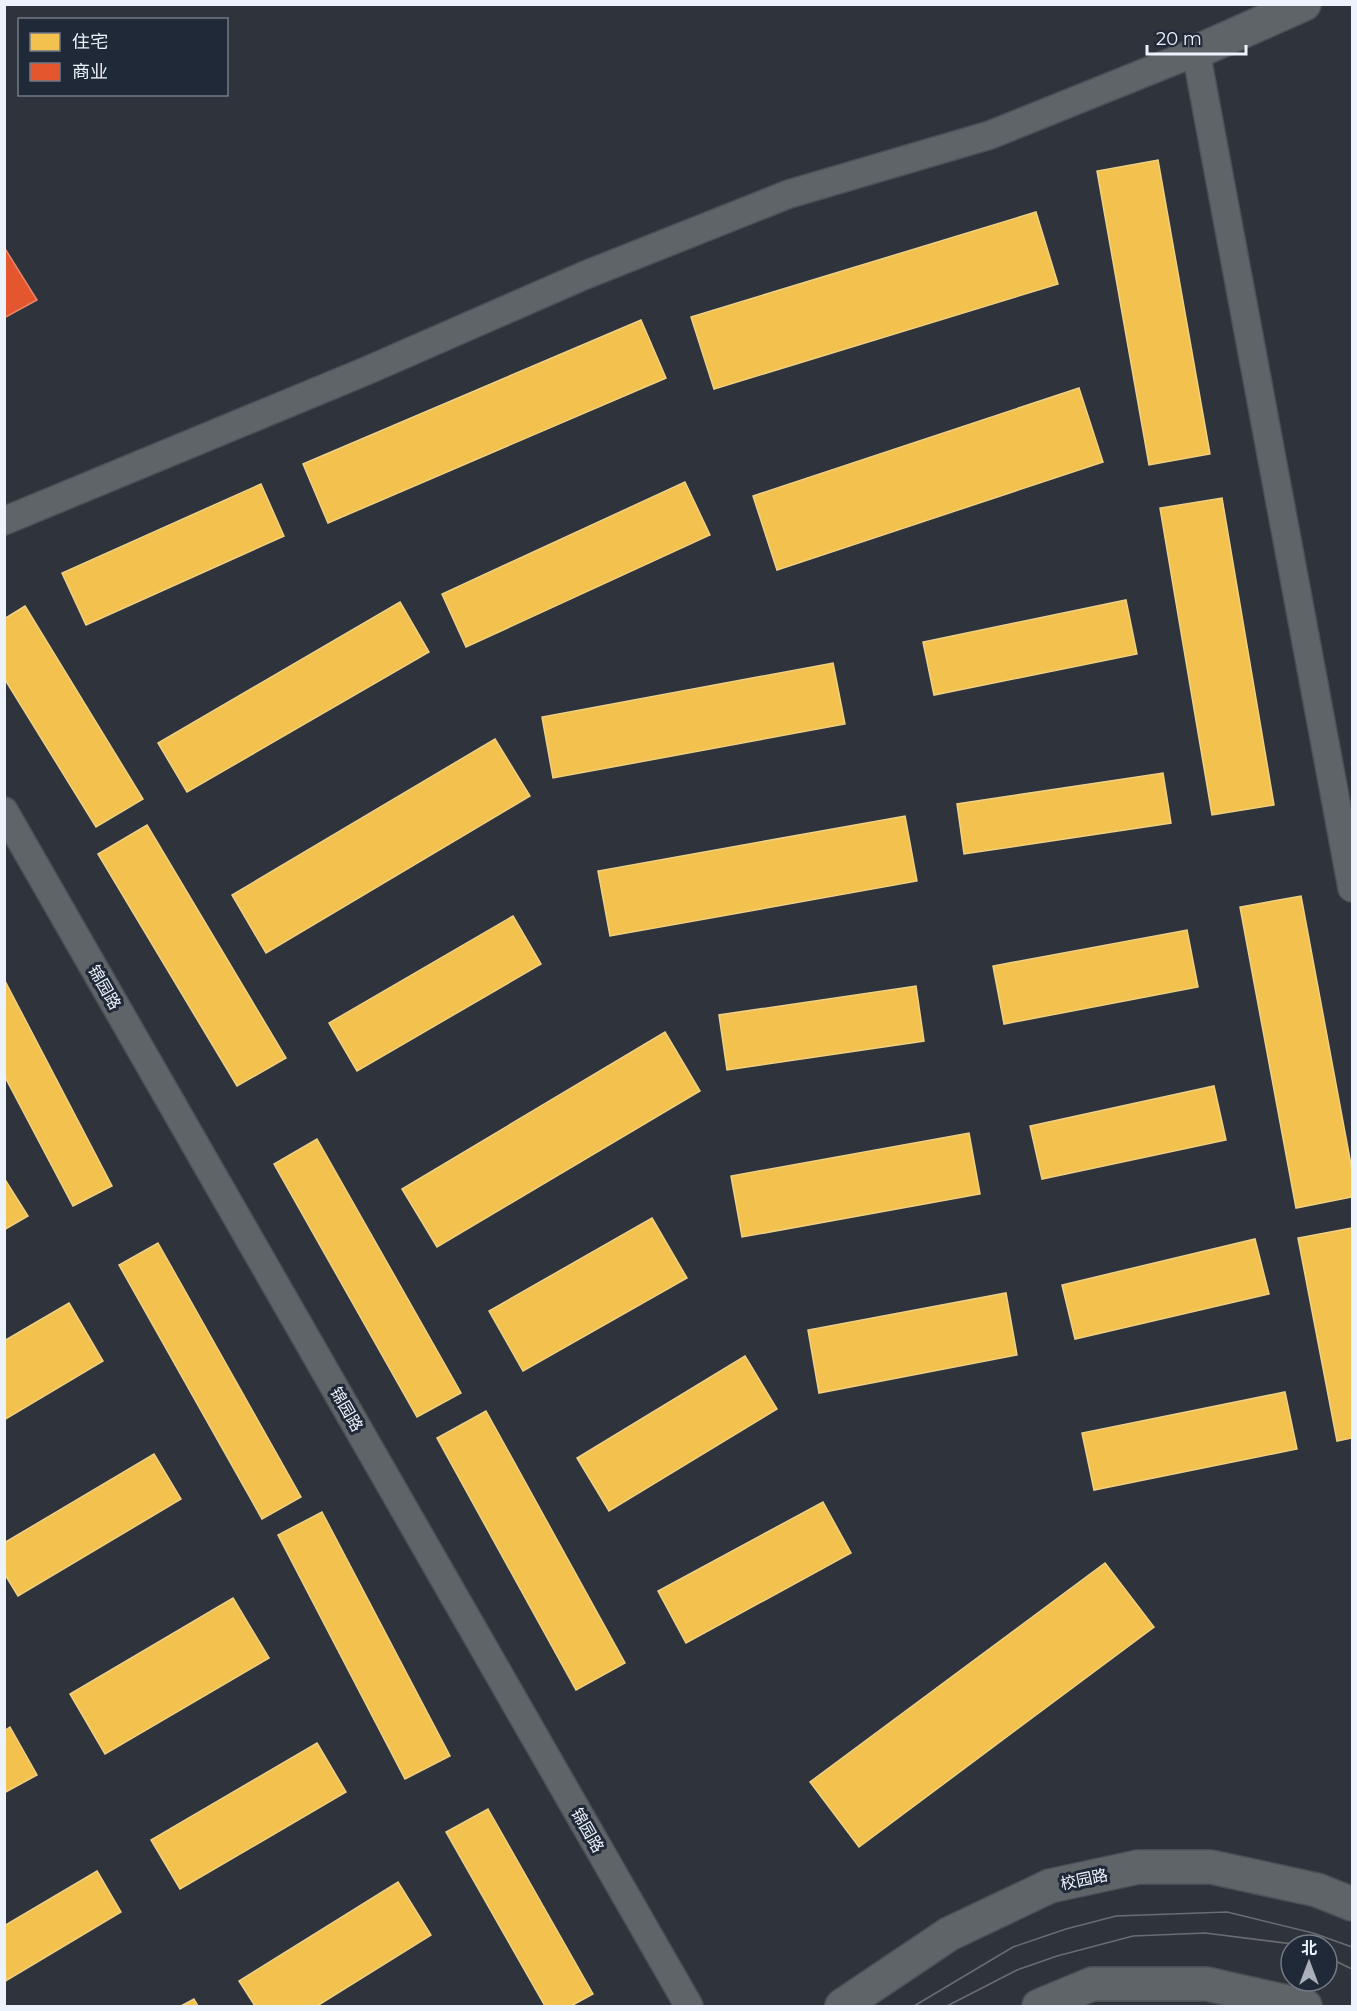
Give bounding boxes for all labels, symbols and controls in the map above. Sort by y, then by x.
legend [18,18,228,96]
scale bar [1147,18,1246,56]
text: 20 m [1156,28,1202,50]
text: 住宅 [72,31,108,53]
text: 商业 [72,61,108,83]
street label: 锦园路 [84,962,125,1013]
street label: 锦园路 [326,1384,367,1435]
street label: 锦园路 [567,1805,608,1856]
street label: 校园路 [1059,1865,1110,1894]
north arrow [1279,1933,1339,1993]
text: 北 [1301,1939,1317,1958]

